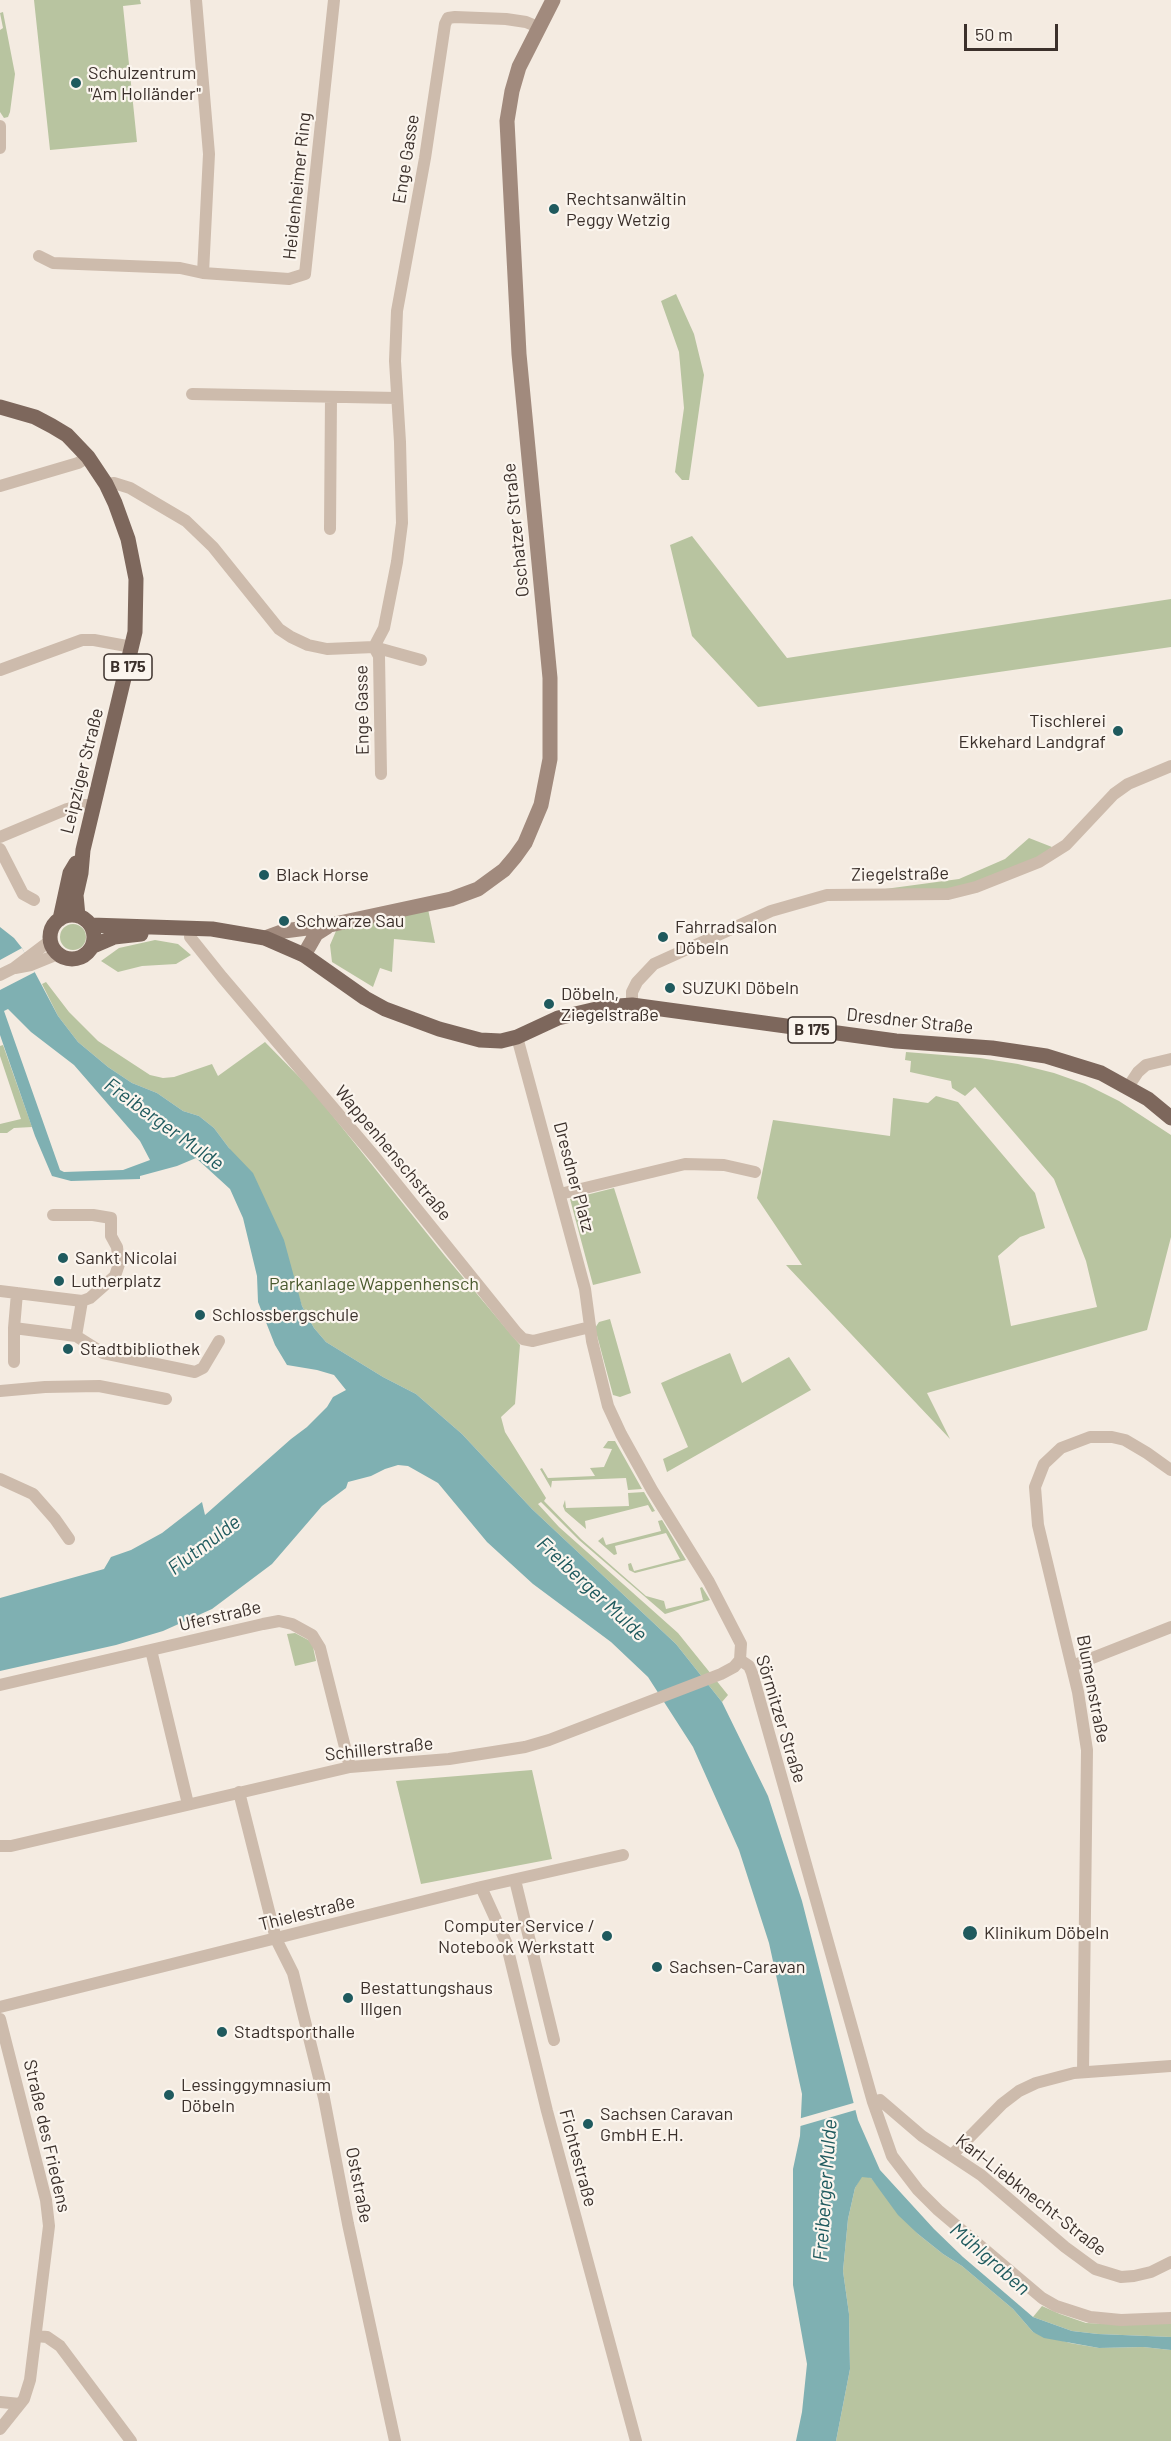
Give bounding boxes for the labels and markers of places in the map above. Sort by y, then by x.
place label: Schulzentrum "Am Holländer" [88,62,201,104]
marker: Schulzentrum "Am Holländer" [69,76,83,90]
place label: Rechtsanwältin Peggy Wetzig [566,188,687,230]
marker: Rechtsanwältin Peggy Wetzig [547,202,561,216]
place label: Tischlerei Ekkehard Landgraf [959,710,1106,752]
marker: Tischlerei Ekkehard Landgraf [1111,724,1125,738]
place label: Black Horse [276,864,369,886]
marker: Black Horse [257,868,271,882]
place label: Schwarze Sau [296,910,405,932]
marker: Schwarze Sau [277,914,291,928]
place label: Fahrradsalon Döbeln [675,916,777,958]
marker: Fahrradsalon Döbeln [656,930,670,944]
place label: SUZUKI Döbeln [682,977,799,999]
marker: SUZUKI Döbeln [663,981,677,995]
place label: Döbeln, Ziegelstraße [561,983,659,1026]
marker: Döbeln, Ziegelstraße [542,997,556,1011]
place label: Sankt Nicolai [75,1247,177,1269]
marker: Sankt Nicolai [56,1251,70,1265]
place label: Lutherplatz [71,1270,161,1292]
marker: Lutherplatz [52,1274,66,1288]
place label: Schlossbergschule [212,1304,359,1326]
marker: Schlossbergschule [193,1308,207,1322]
place label: Stadtbibliothek [80,1338,200,1360]
marker: Stadtbibliothek [61,1342,75,1356]
place label: Computer Service / Notebook Werkstatt [438,1915,595,1958]
place label: Klinikum Döbeln [984,1922,1109,1944]
marker: Klinikum Döbeln [961,1924,979,1942]
marker: Computer Service / Notebook Werkstatt [600,1929,614,1943]
place label: Sachsen-Caravan [669,1956,806,1978]
marker: Sachsen-Caravan [650,1960,664,1974]
place label: Bestattungshaus Illgen [360,1977,493,2020]
marker: Bestattungshaus Illgen [341,1991,355,2005]
place label: Stadtsporthalle [234,2021,355,2043]
marker: Stadtsporthalle [215,2025,229,2039]
place label: Lessinggymnasium Döbeln [181,2074,331,2116]
marker: Lessinggymnasium Döbeln [162,2088,176,2102]
place label: Sachsen Caravan GmbH E.H. [600,2103,733,2146]
marker: Sachsen Caravan GmbH E.H. [581,2117,595,2131]

